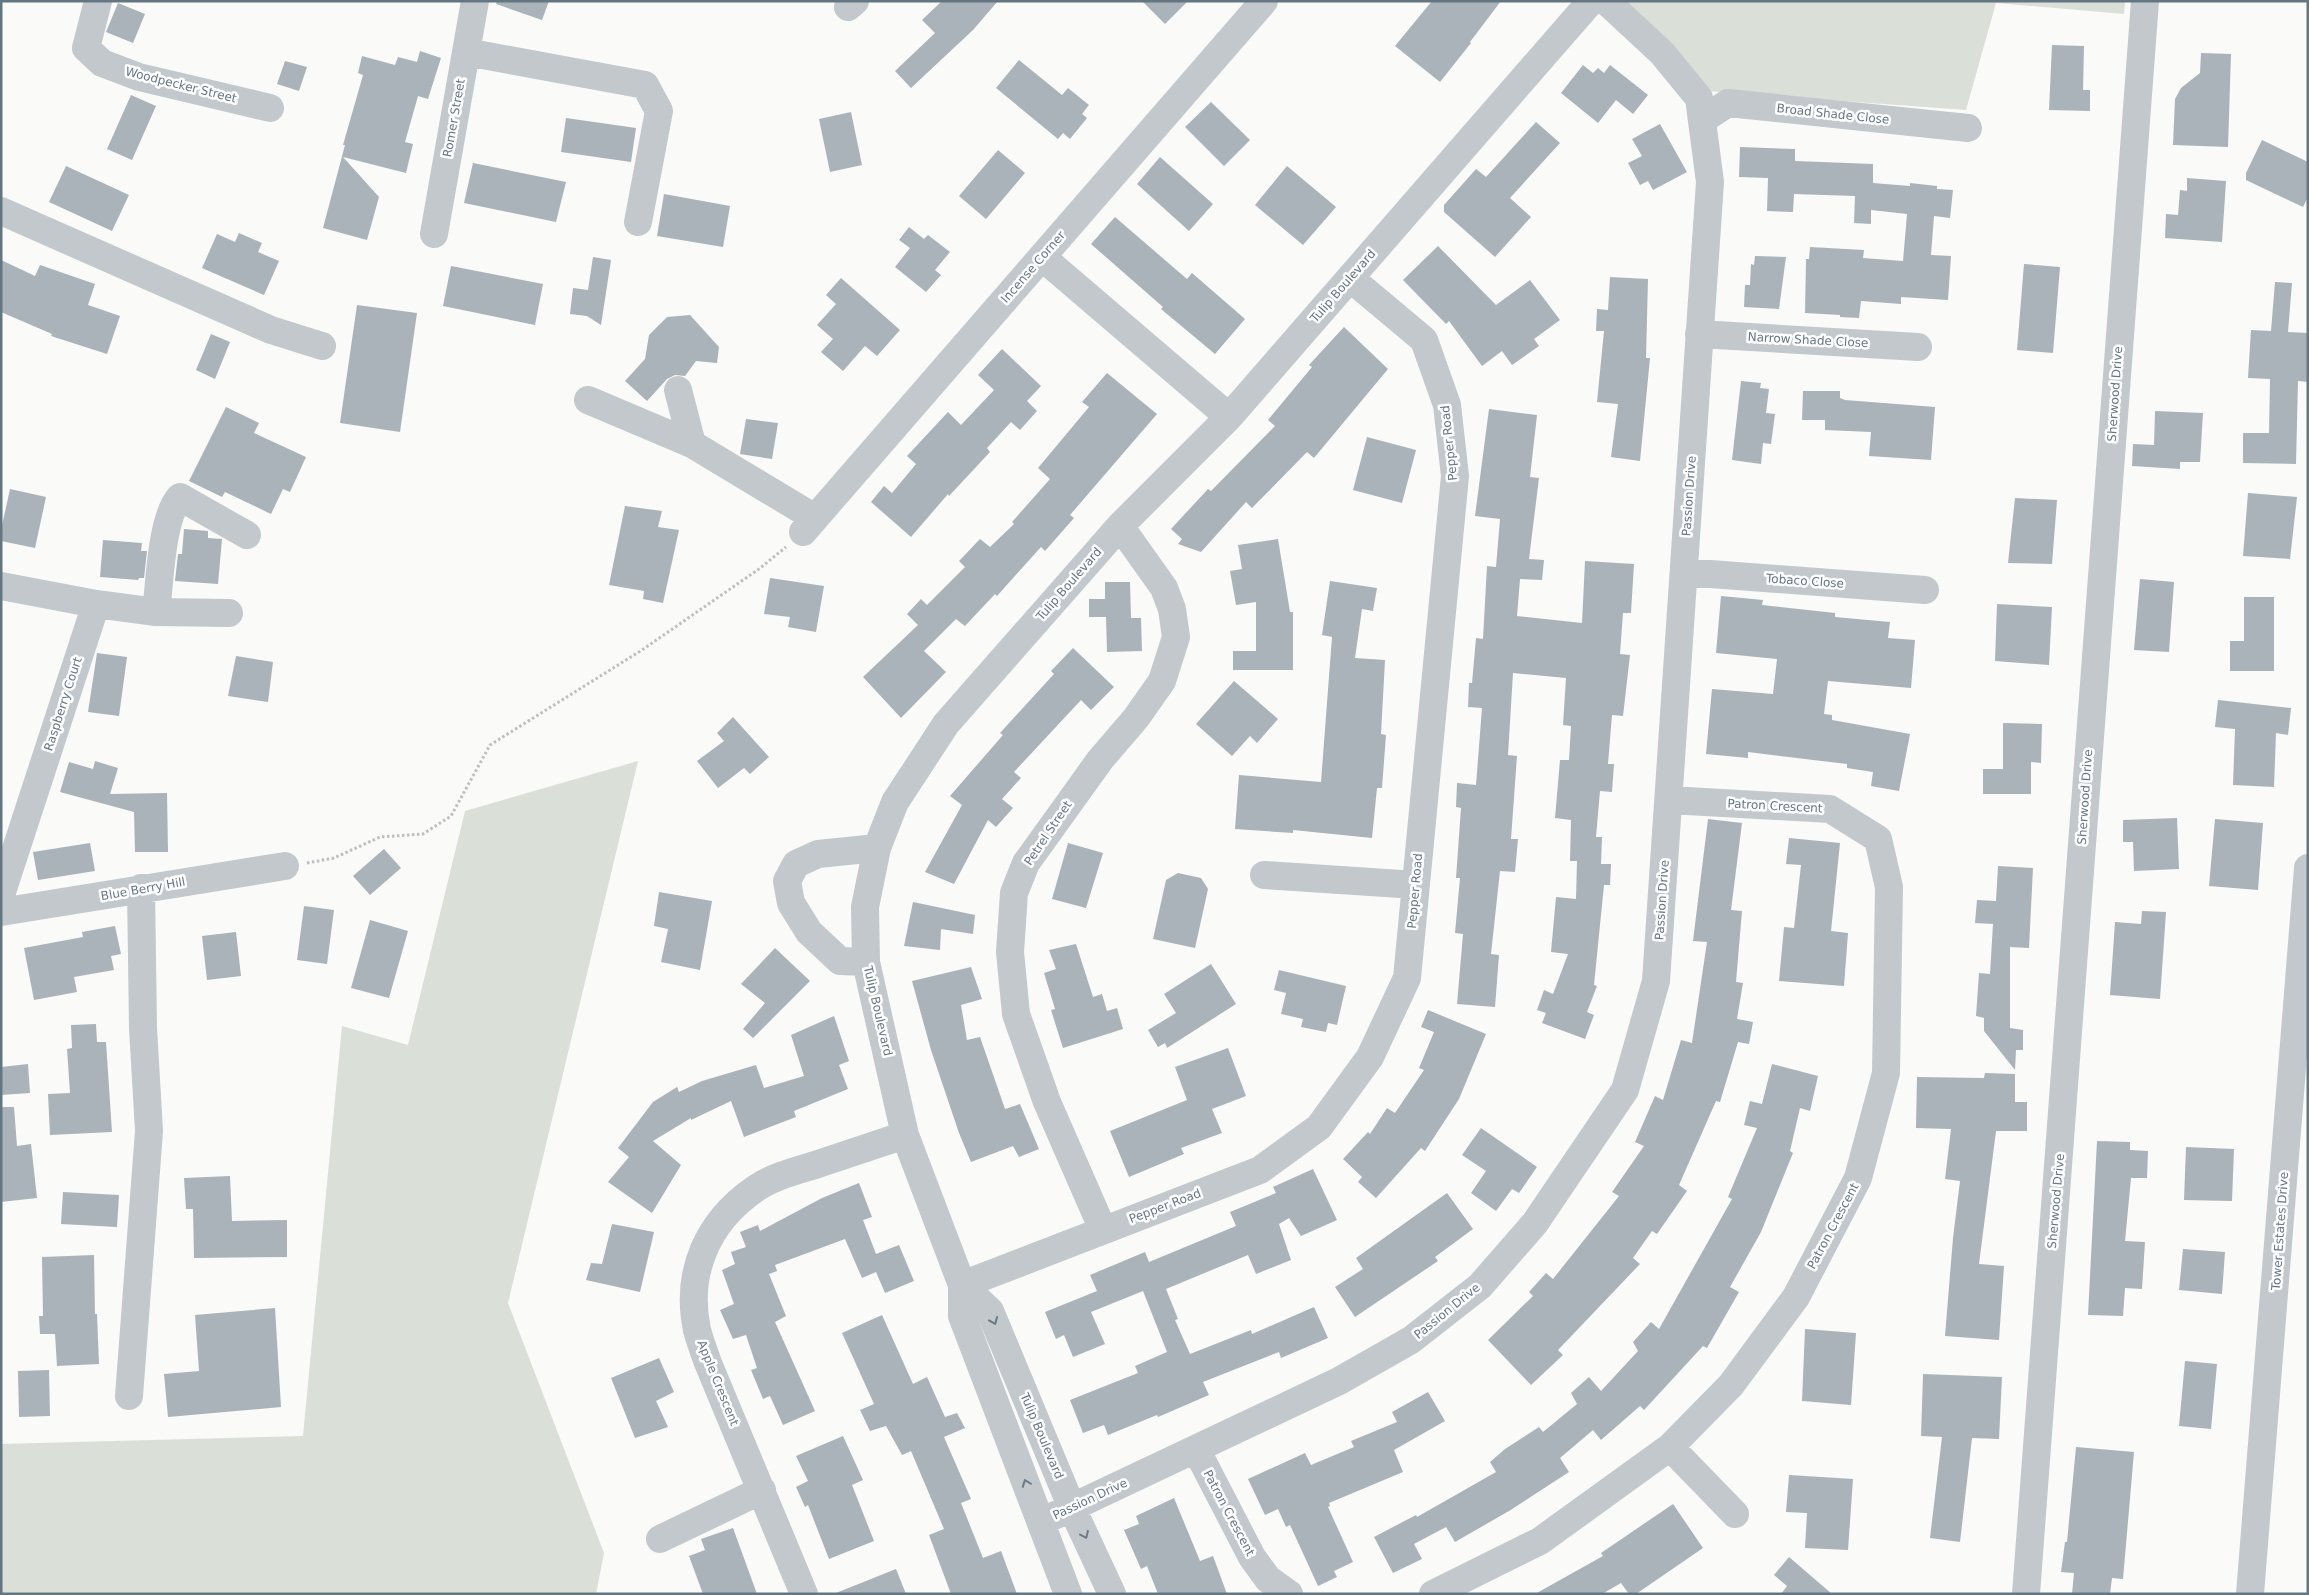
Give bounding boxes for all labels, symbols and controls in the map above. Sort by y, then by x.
street label: Woodpecker Street [124,64,238,106]
street label: Romer Street [440,77,468,158]
street label: Broad Shade Close [1776,101,1890,127]
street label: Incense Corner [998,228,1068,306]
street label: Tulip Boulevard [1307,247,1378,326]
street label: Narrow Shade Close [1747,330,1869,350]
street label: Sherwood Drive [2105,346,2125,442]
street label: Pepper Road [1438,405,1460,481]
street label: Passion Drive [1679,455,1699,537]
street label: Tulip Boulevard [1033,545,1104,624]
street label: Tobaco Close [1765,571,1844,591]
street label: Raspberry Court [41,655,85,753]
street label: Sherwood Drive [2075,749,2095,845]
street label: Patron Crescent [1727,797,1823,815]
street label: Petrel Street [1021,798,1075,868]
street label: Pepper Road [1405,853,1425,929]
street label: Passion Drive [1652,859,1672,941]
street label: Blue Berry Hill [100,875,186,903]
street label: Tulip Boulevard [861,964,895,1057]
street label: Sherwood Drive [2045,1153,2067,1249]
street label: Tower Estates Drive [2269,1171,2291,1292]
street label: Patron Crescent [1804,1180,1862,1271]
street label: Pepper Road [1127,1186,1203,1226]
street label: Passion Drive [1411,1280,1483,1342]
one-way arrow [988,1316,998,1325]
street label: Apple Crescent [694,1338,742,1428]
street label: Tulip Boulevard [1017,1390,1066,1481]
street label: Patron Crescent [1200,1468,1258,1559]
street label: Passion Drive [1050,1476,1130,1522]
one-way arrow [1022,1479,1032,1488]
one-way arrow [1078,1530,1089,1539]

